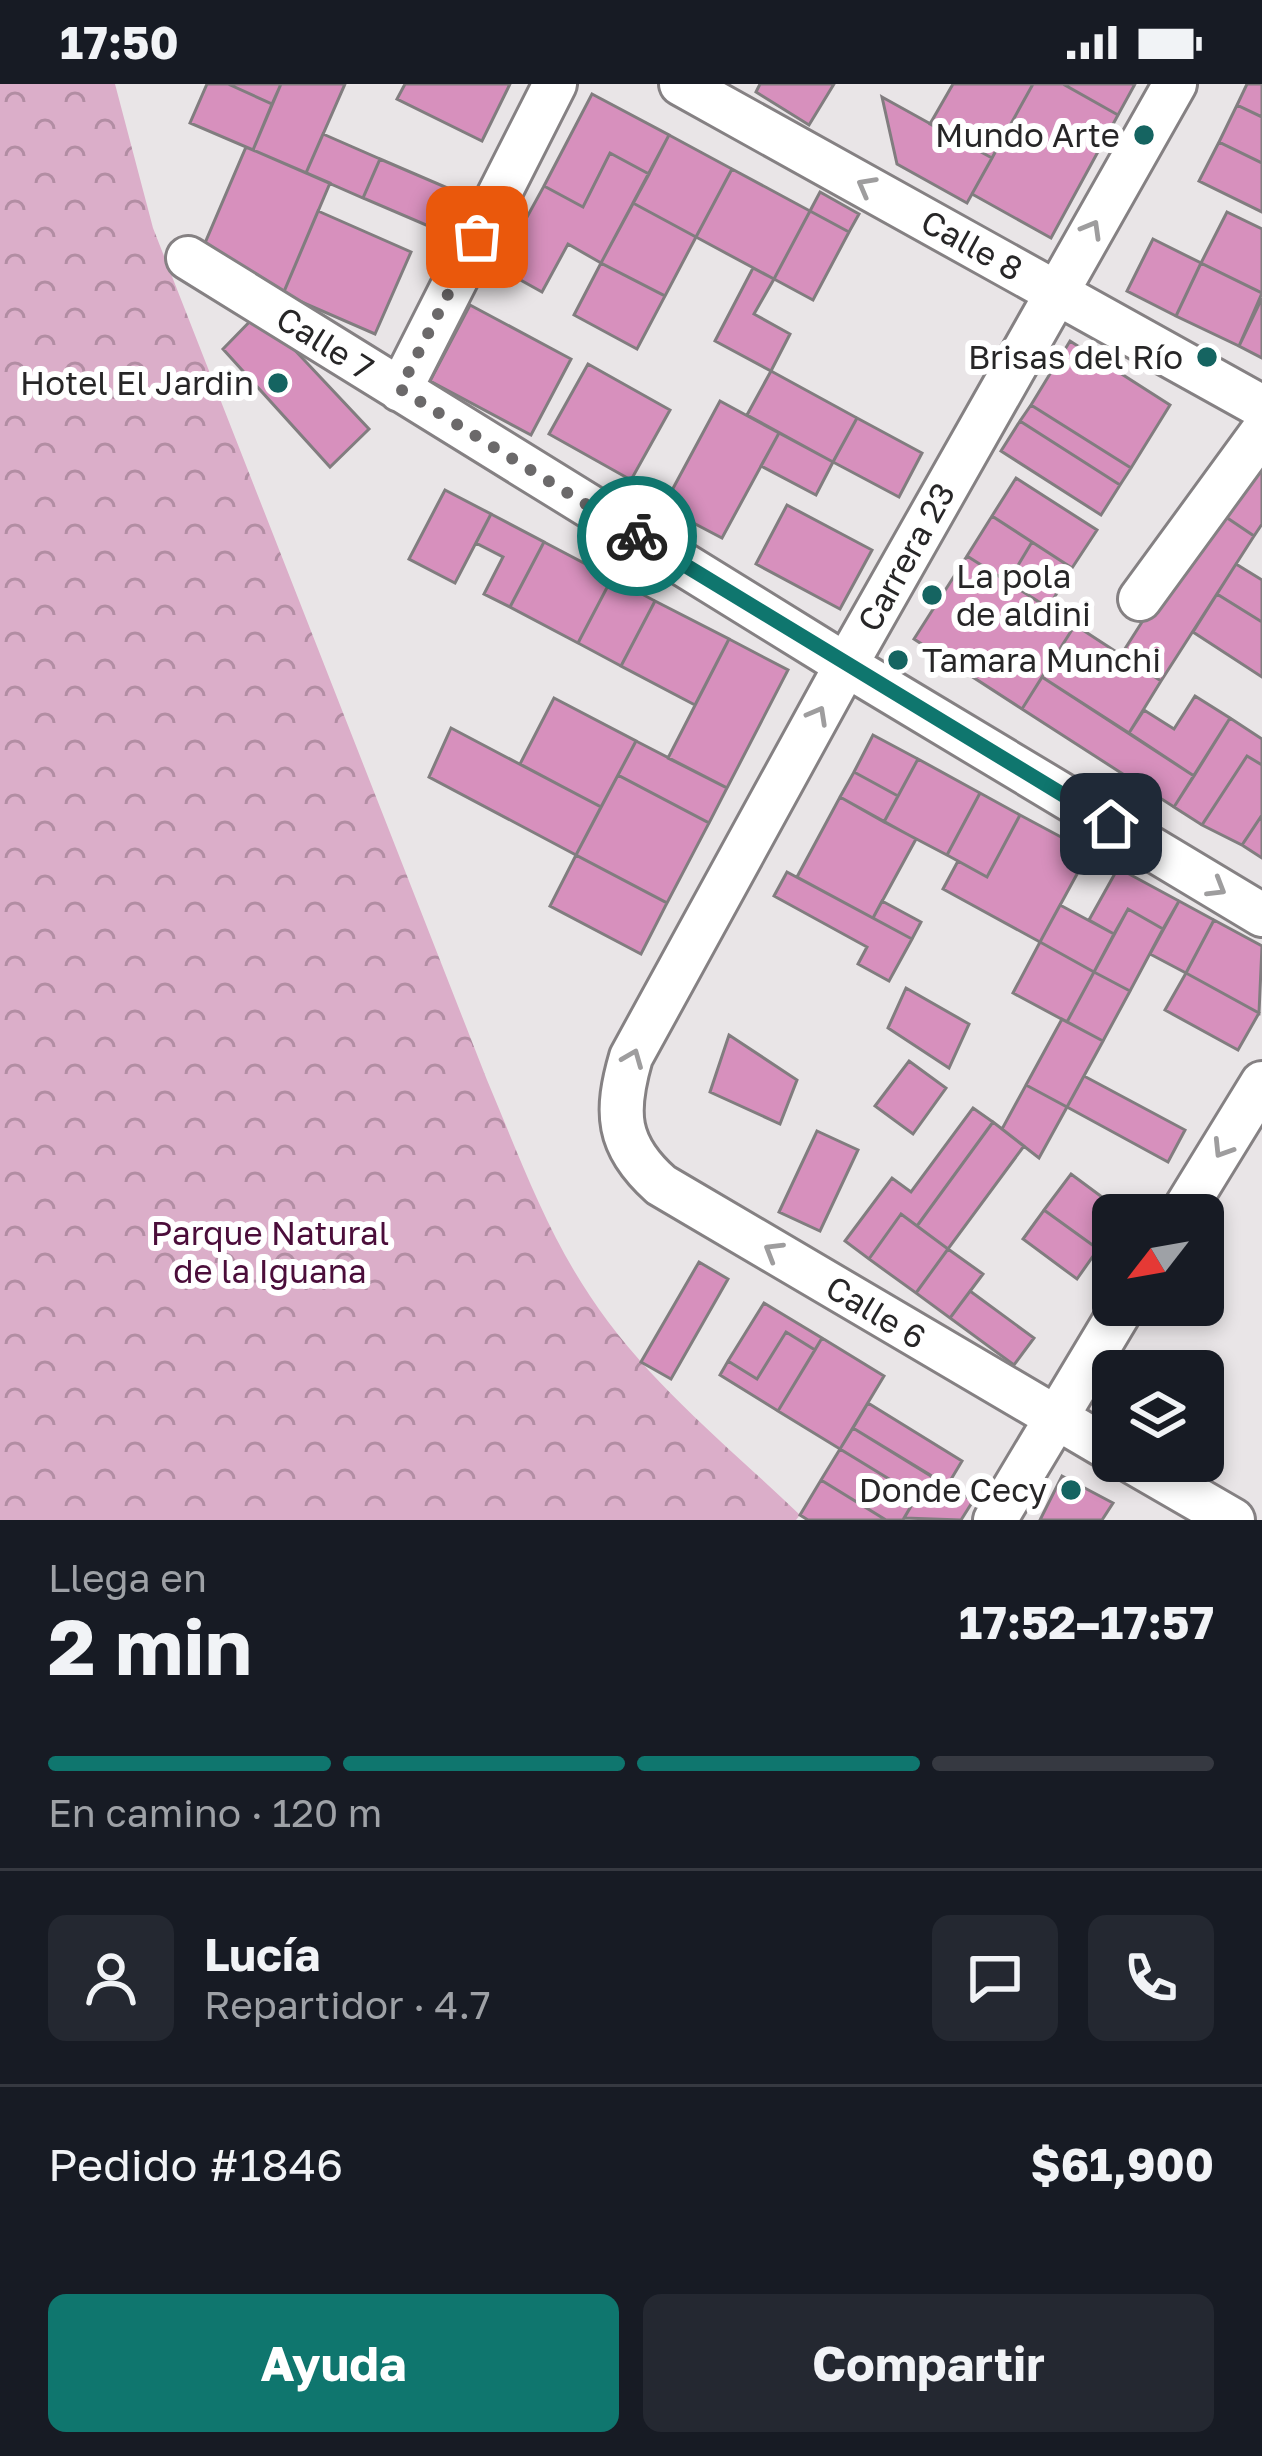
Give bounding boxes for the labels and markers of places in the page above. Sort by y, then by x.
place label: Mundo Arte [935,115,1120,154]
marker: Mundo Arte [1131,122,1157,148]
pin [426,186,528,288]
place label: Brisas del Río [968,337,1183,376]
marker: Brisas del Río [1194,344,1220,370]
place label: Hotel El Jardin [20,363,254,402]
marker: Hotel El Jardin [265,370,291,396]
place label: La pola de aldini [956,556,1091,633]
marker: La pola de aldini [919,582,945,608]
place label: Tamara Munchi [922,640,1161,679]
marker: Tamara Munchi [885,647,911,673]
pin [1060,773,1162,875]
place label: Donde Cecy [859,1470,1047,1509]
marker: Donde Cecy [1058,1477,1084,1503]

